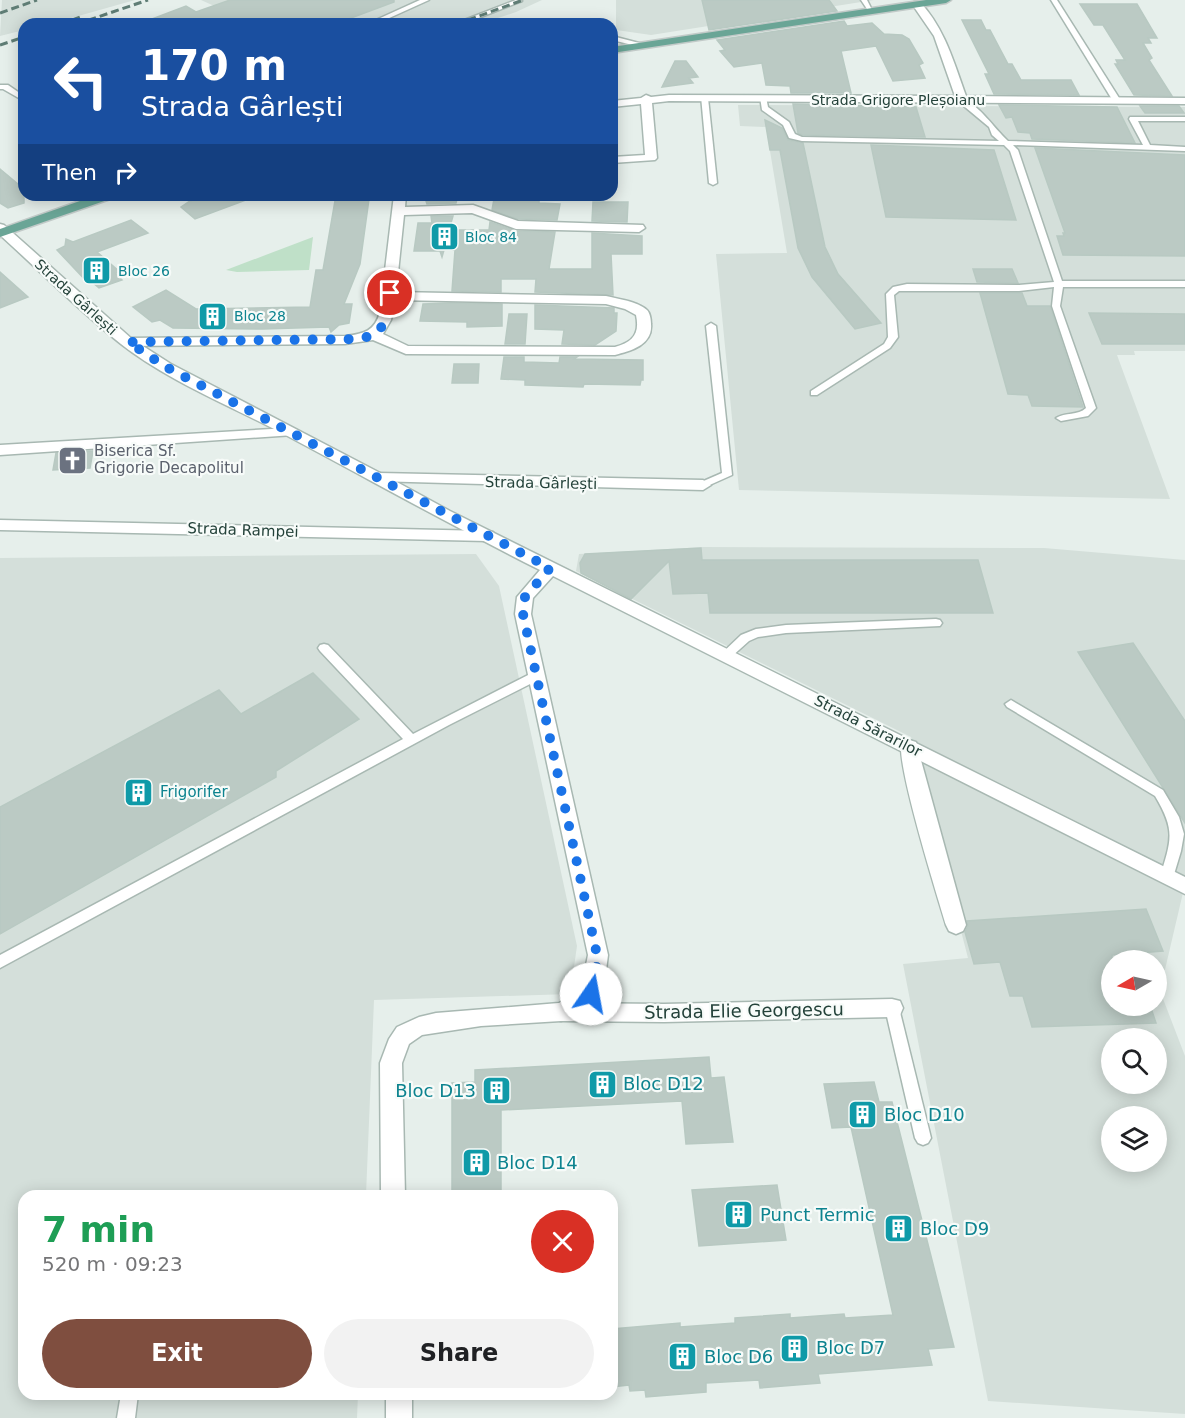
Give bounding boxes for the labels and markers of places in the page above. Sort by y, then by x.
building icon: Bloc 84 [428,221,460,253]
place label: Bloc 84 [465,229,517,245]
building icon: Bloc 26 [81,255,113,287]
place label: Bloc 26 [118,263,170,279]
pin [364,267,415,318]
building icon: Bloc 28 [197,300,229,332]
place label: Bloc 28 [234,308,286,324]
place label: Biserica Sf. Grigorie Decapolitul [94,442,244,477]
church icon: Biserica Sf. Grigorie Decapolitul [57,444,89,476]
building icon: Frigorifer [123,776,155,808]
place label: Frigorifer [160,783,228,801]
building icon: Bloc D12 [586,1068,618,1100]
place label: Bloc D12 [623,1073,704,1094]
building icon: Bloc D13 [481,1075,513,1107]
place label: Bloc D13 [395,1080,476,1101]
building icon: Bloc D10 [847,1099,879,1131]
place label: Bloc D10 [884,1104,965,1125]
building icon: Bloc D14 [460,1147,492,1179]
place label: Bloc D14 [497,1152,578,1173]
building icon: Punct Termic [723,1199,755,1231]
place label: Punct Termic [760,1204,875,1225]
building icon: Bloc D9 [883,1213,915,1245]
place label: Bloc D9 [920,1218,989,1239]
building icon: Bloc D7 [779,1332,811,1364]
place label: Bloc D7 [816,1337,885,1358]
building icon: Bloc D6 [667,1341,699,1373]
place label: Bloc D6 [704,1346,773,1367]

